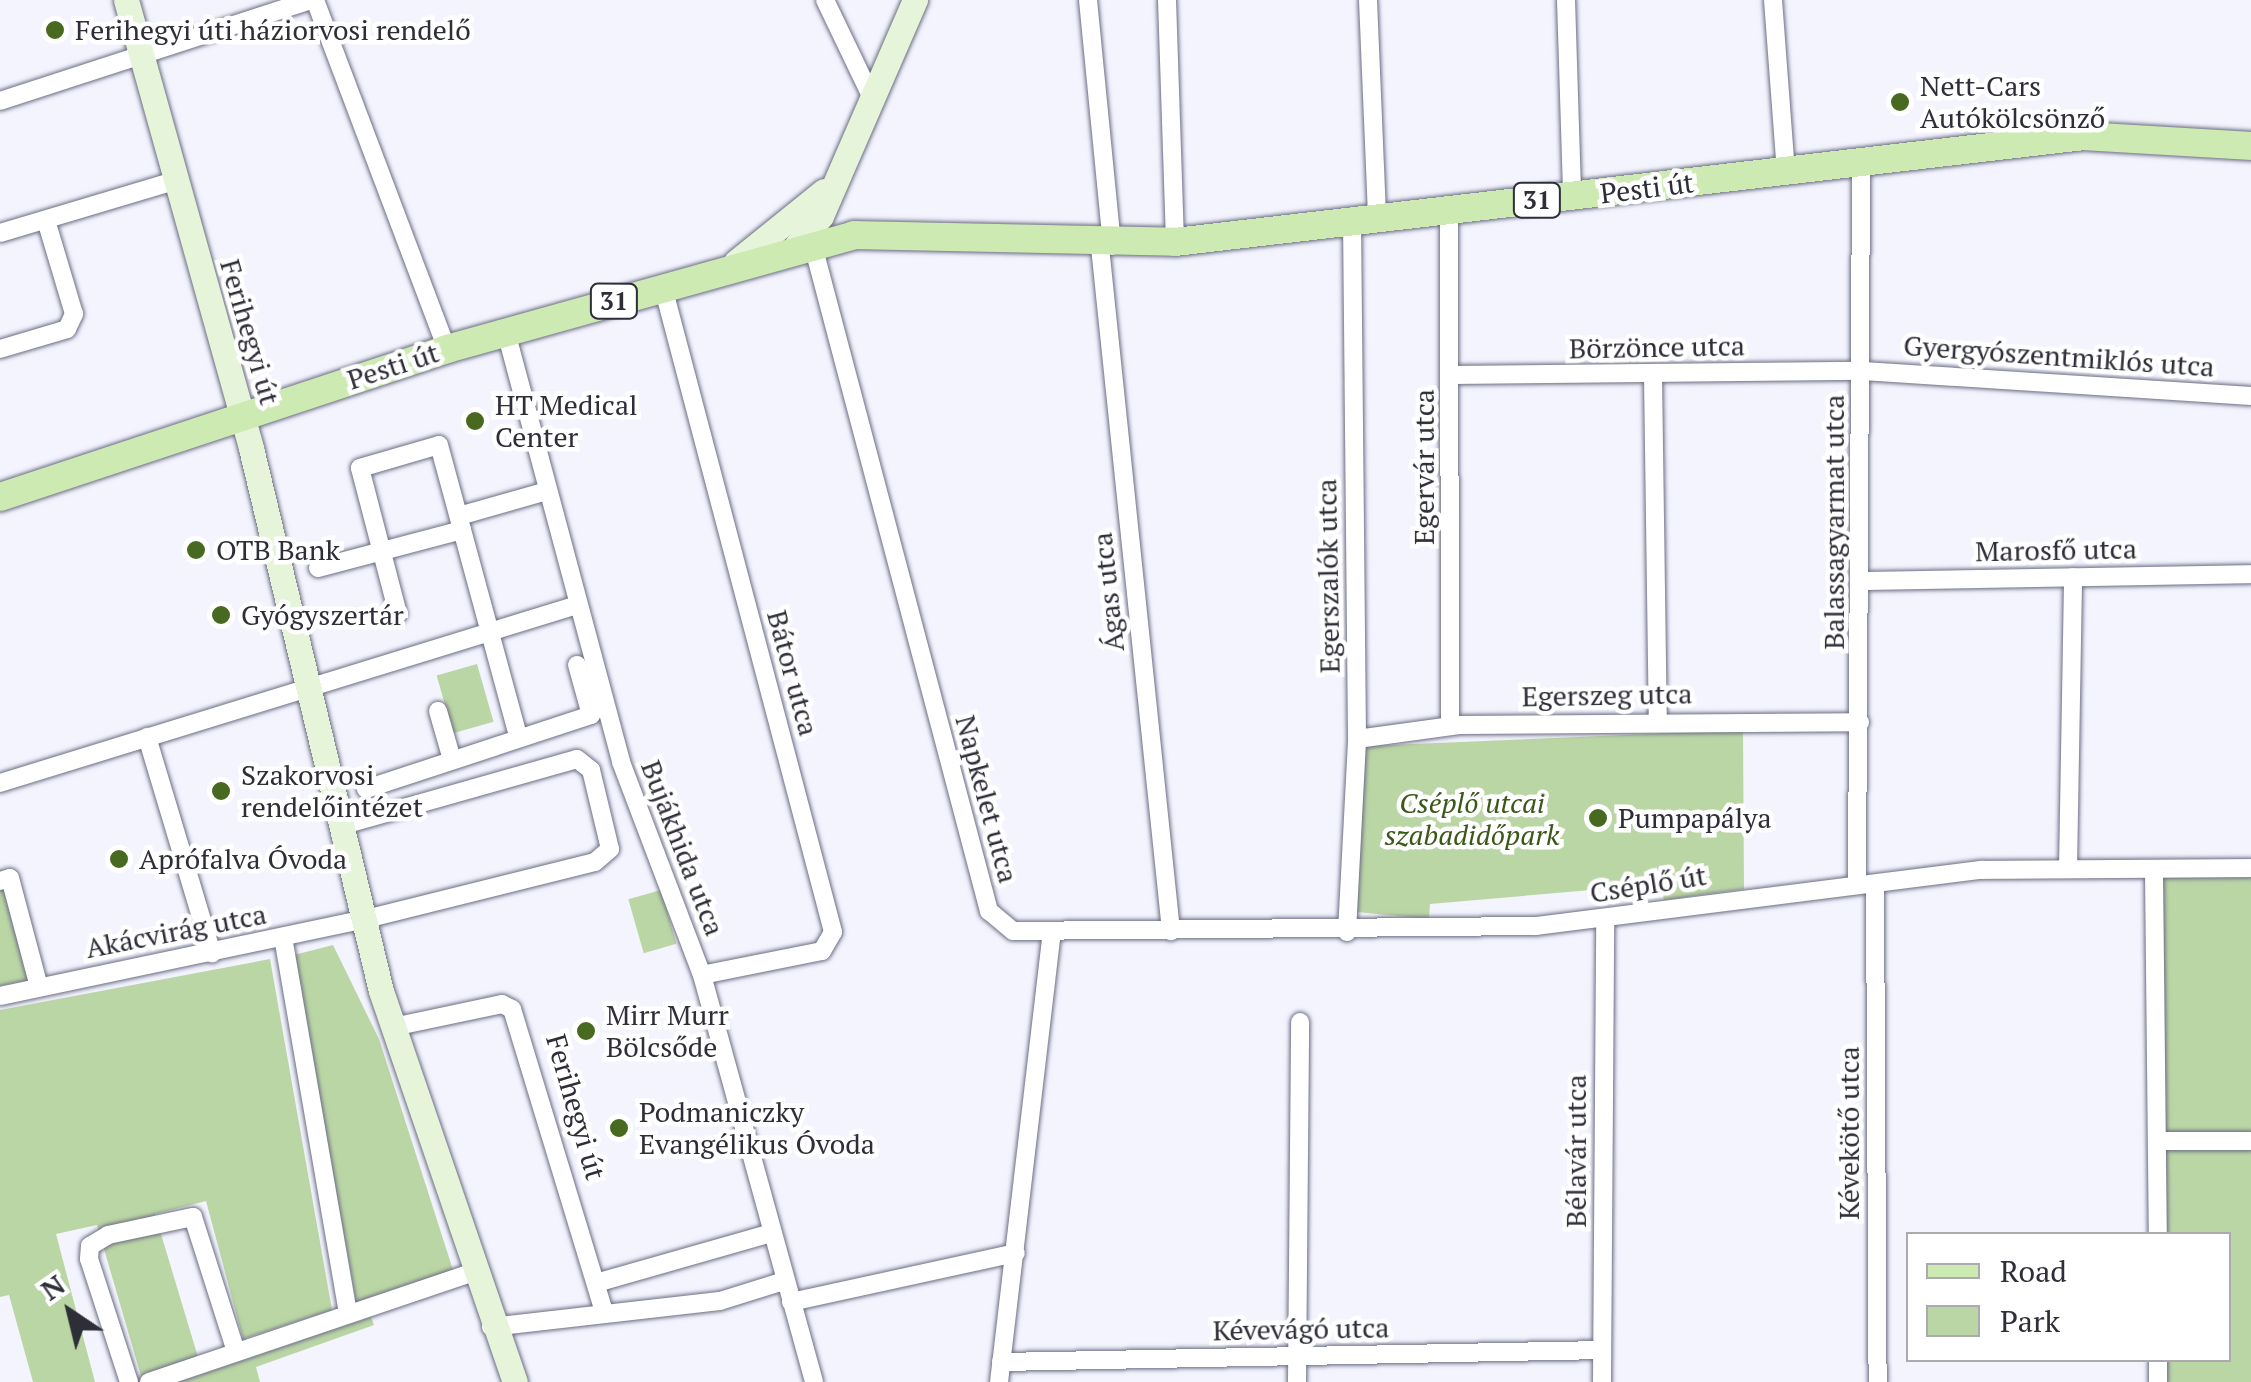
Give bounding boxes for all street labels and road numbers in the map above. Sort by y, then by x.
street label: Pesti út [1598,166,1696,210]
road number: 31 [1512,180,1562,220]
street label: Ferihegyi út [213,255,287,409]
road number: 31 [589,281,639,321]
street label: Gyergyószentmiklós utca [1902,328,2216,384]
street label: Börzönce utca [1569,329,1745,365]
street label: Pesti út [343,335,443,397]
street label: Egervár utca [1407,389,1441,545]
street label: Balassagyarmat utca [1817,394,1851,650]
street label: Egerszalók utca [1310,478,1346,674]
street label: Ágas utca [1085,531,1131,653]
street label: Marosfő utca [1975,532,2137,568]
street label: Bátor utca [760,607,826,739]
street label: Egerszeg utca [1521,677,1693,713]
street label: Napkelet utca [949,712,1025,886]
street label: Bujákhida utca [634,756,732,940]
street label: Cséplő út [1587,858,1709,910]
street label: Akácvirág utca [83,897,269,965]
street label: Ferihegyi út [539,1030,613,1184]
street label: Kévekötő utca [1832,1046,1866,1220]
street label: Bélavár utca [1559,1074,1593,1228]
street label: Kévevágó utca [1212,1311,1390,1347]

